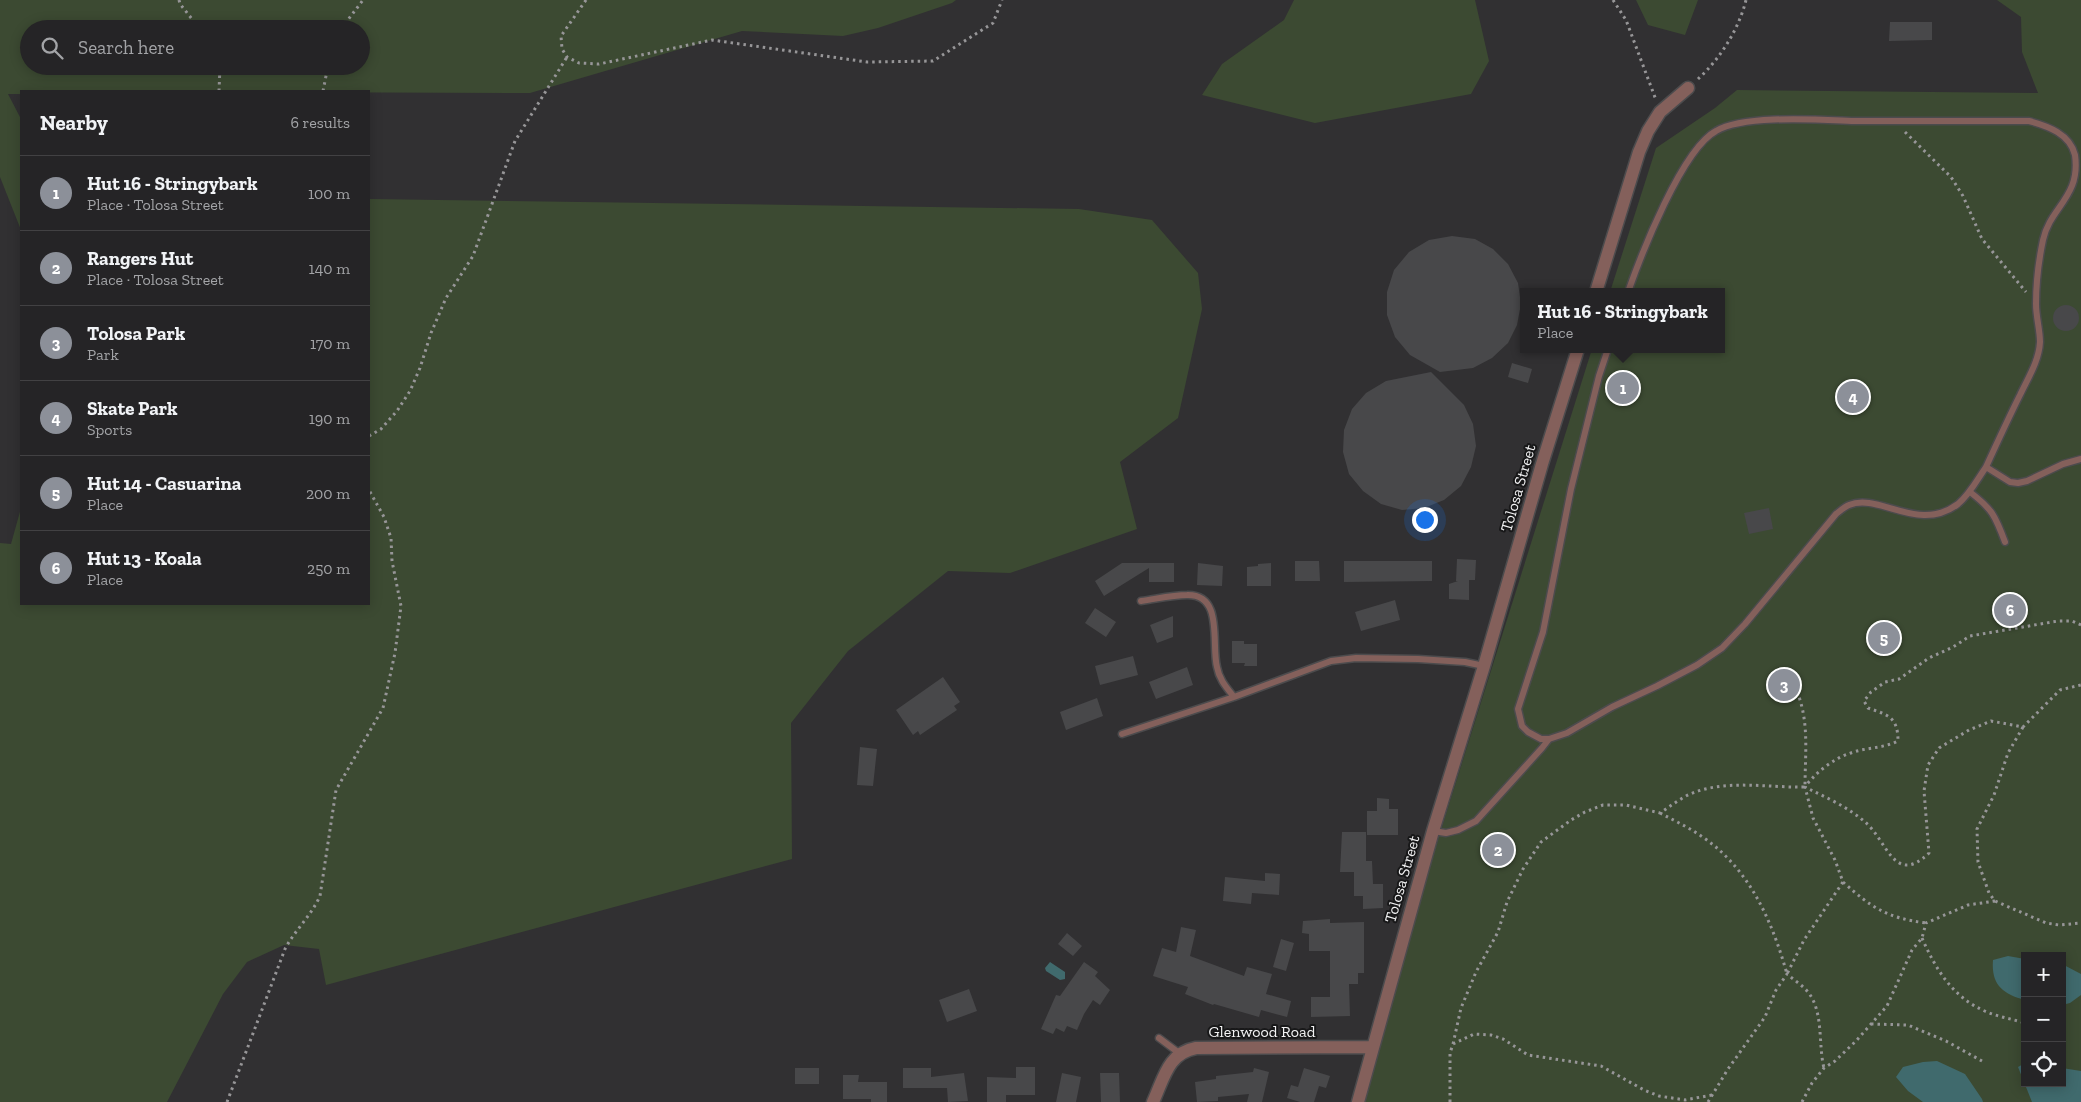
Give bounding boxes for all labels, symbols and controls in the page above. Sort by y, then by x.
search box [20,20,370,75]
icon: search [38,34,66,62]
text: Search here [78,36,174,59]
text: Nearby [40,110,108,135]
text: 6 results [290,113,350,132]
text: Hut 16 - Stringybark [87,172,258,195]
text: 1 [53,184,59,203]
text: 100 m [308,184,350,203]
text: Place · Tolosa Street [87,195,224,214]
text: Rangers Hut [87,247,193,270]
text: 2 [52,259,60,278]
text: 140 m [309,259,350,278]
text: Place · Tolosa Street [87,270,224,289]
popup [1520,288,1725,353]
text: Hut 16 - Stringybark [1537,300,1708,323]
text: Tolosa Park [87,322,185,345]
text: Place [1537,323,1573,342]
text: 3 [52,334,60,353]
text: 170 m [310,334,350,353]
text: Park [87,345,119,364]
pin: 1 [1607,369,1639,407]
pin: 4 [1837,378,1869,416]
text: Skate Park [87,397,178,420]
text: 4 [51,409,61,428]
text: 190 m [309,409,350,428]
text: Sports [87,420,132,439]
street label: Tolosa Street [1496,442,1540,534]
text: Hut 14 - Casuarina [87,472,241,495]
text: 5 [52,484,60,503]
text: 200 m [306,484,350,503]
text: Place [87,495,123,514]
your location [1412,507,1438,533]
text: Hut 13 - Koala [87,547,202,570]
text: 6 [52,559,60,578]
text: 250 m [307,559,350,578]
text: Place [87,570,123,589]
pin: 6 [1994,591,2026,629]
pin: 5 [1868,619,1900,657]
pin: 3 [1768,666,1800,704]
pin: 2 [1482,831,1514,869]
street label: Tolosa Street [1380,833,1424,925]
map controls [2021,952,2066,1087]
button: + [2021,952,2066,997]
button: − [2021,997,2066,1042]
street label: Glenwood Road [1208,1022,1316,1041]
button: locate [2021,1042,2066,1087]

